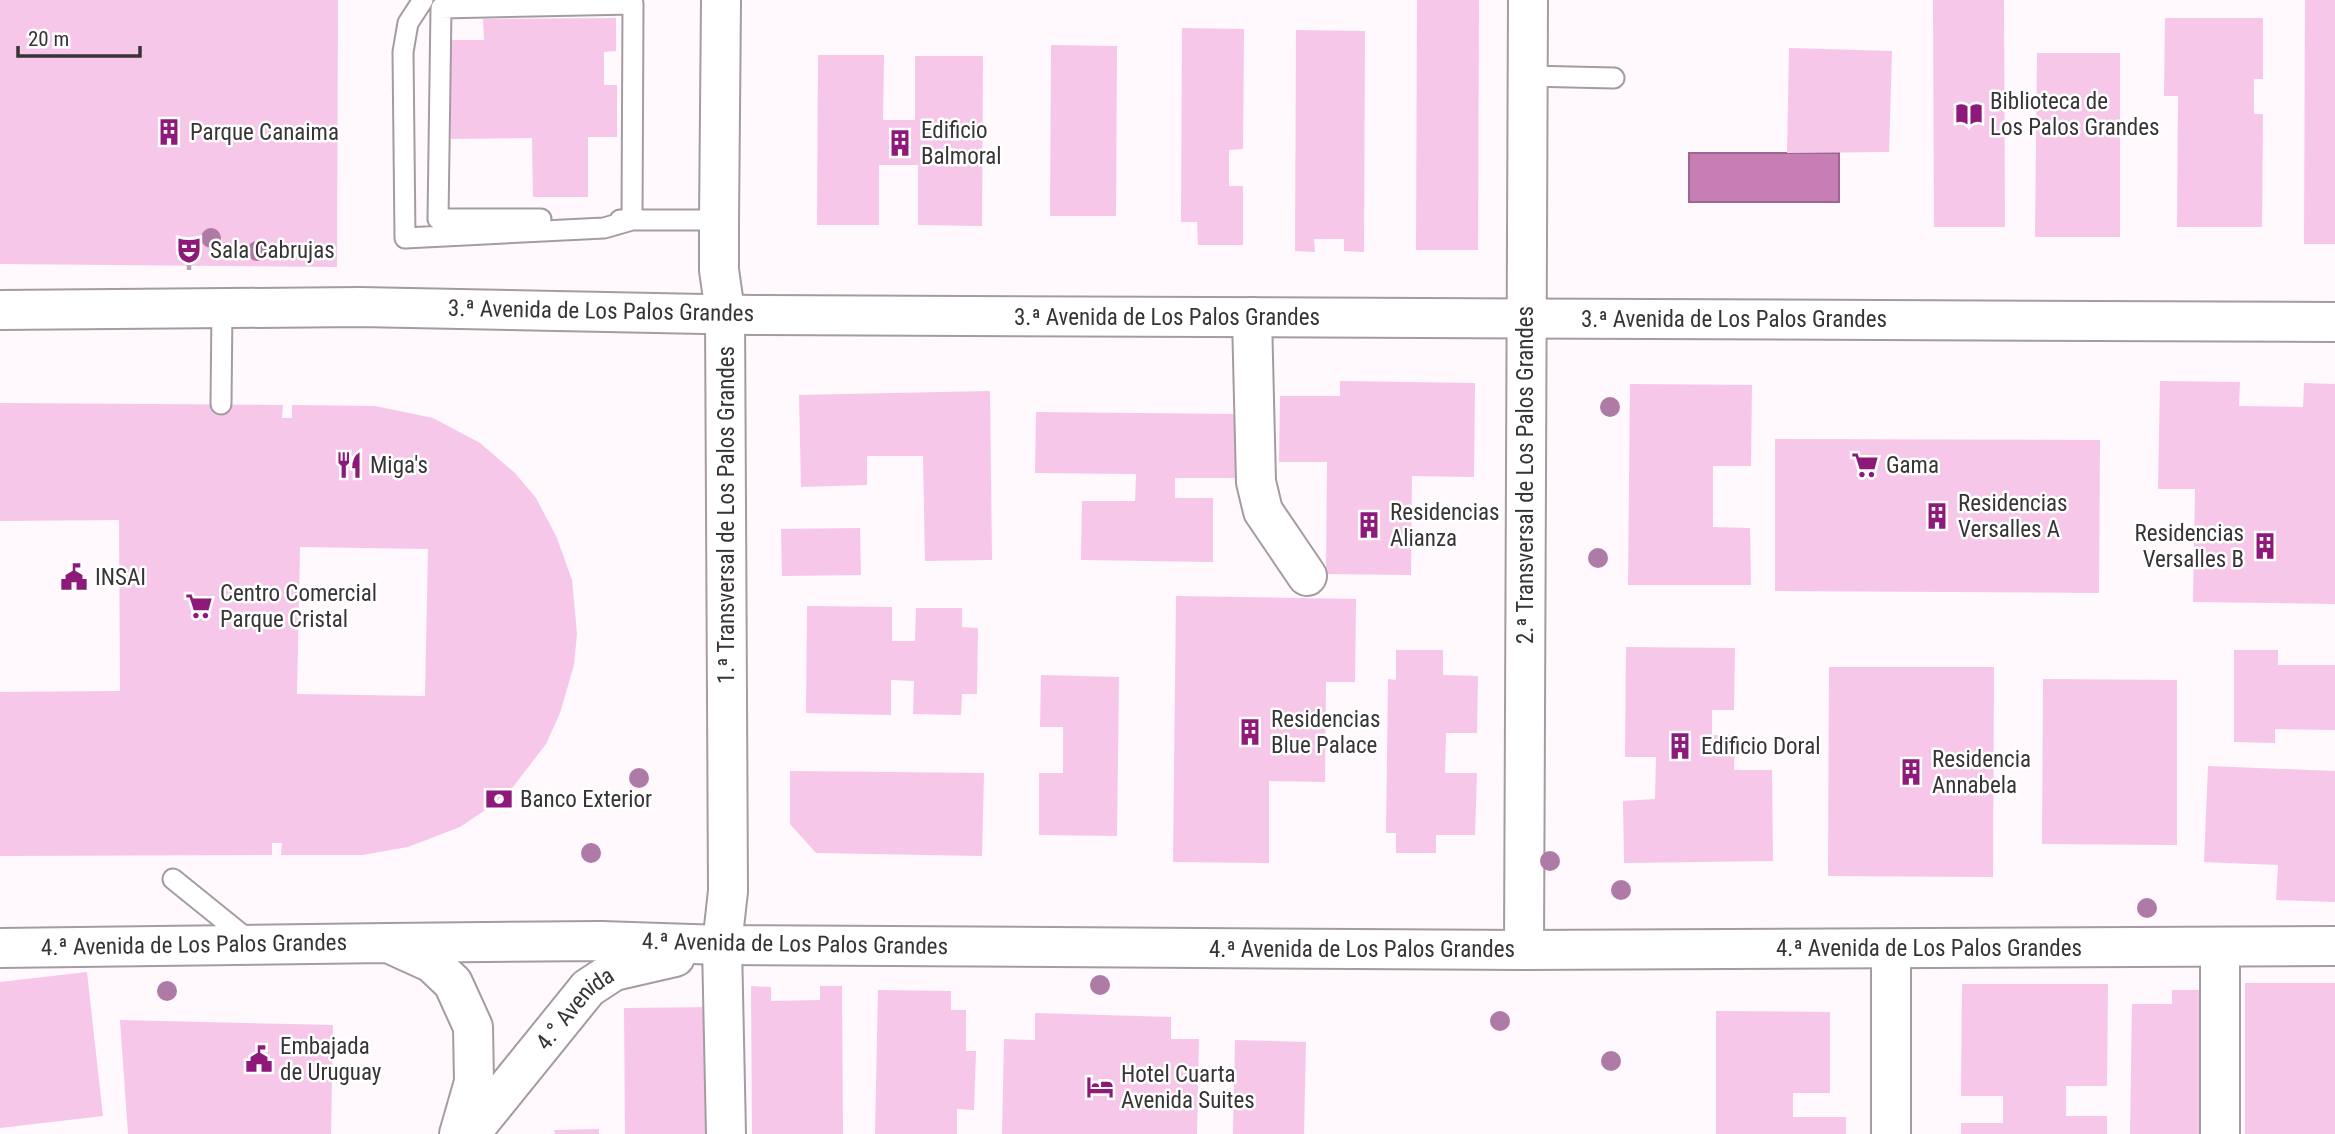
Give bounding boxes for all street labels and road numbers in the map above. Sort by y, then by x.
street label: 3.ª Avenida de Los Palos Grandes [448,295,754,327]
street label: 3.ª Avenida de Los Palos Grandes [1014,304,1320,331]
street label: 2.ª Transversal de Los Palos Grandes [1512,306,1539,644]
street label: 3.ª Avenida de Los Palos Grandes [1581,306,1887,333]
street label: 1.ª Transversal de Los Palos Grandes [713,346,740,684]
street label: 4.ª Avenida de Los Palos Grandes [642,928,948,960]
street label: 4.ª Avenida de Los Palos Grandes [41,929,347,961]
street label: 4.ª Avenida de Los Palos Grandes [1776,935,2082,962]
street label: 4.ª Avenida de Los Palos Grandes [1209,936,1515,963]
street label: 4.° Avenida [530,961,619,1055]

